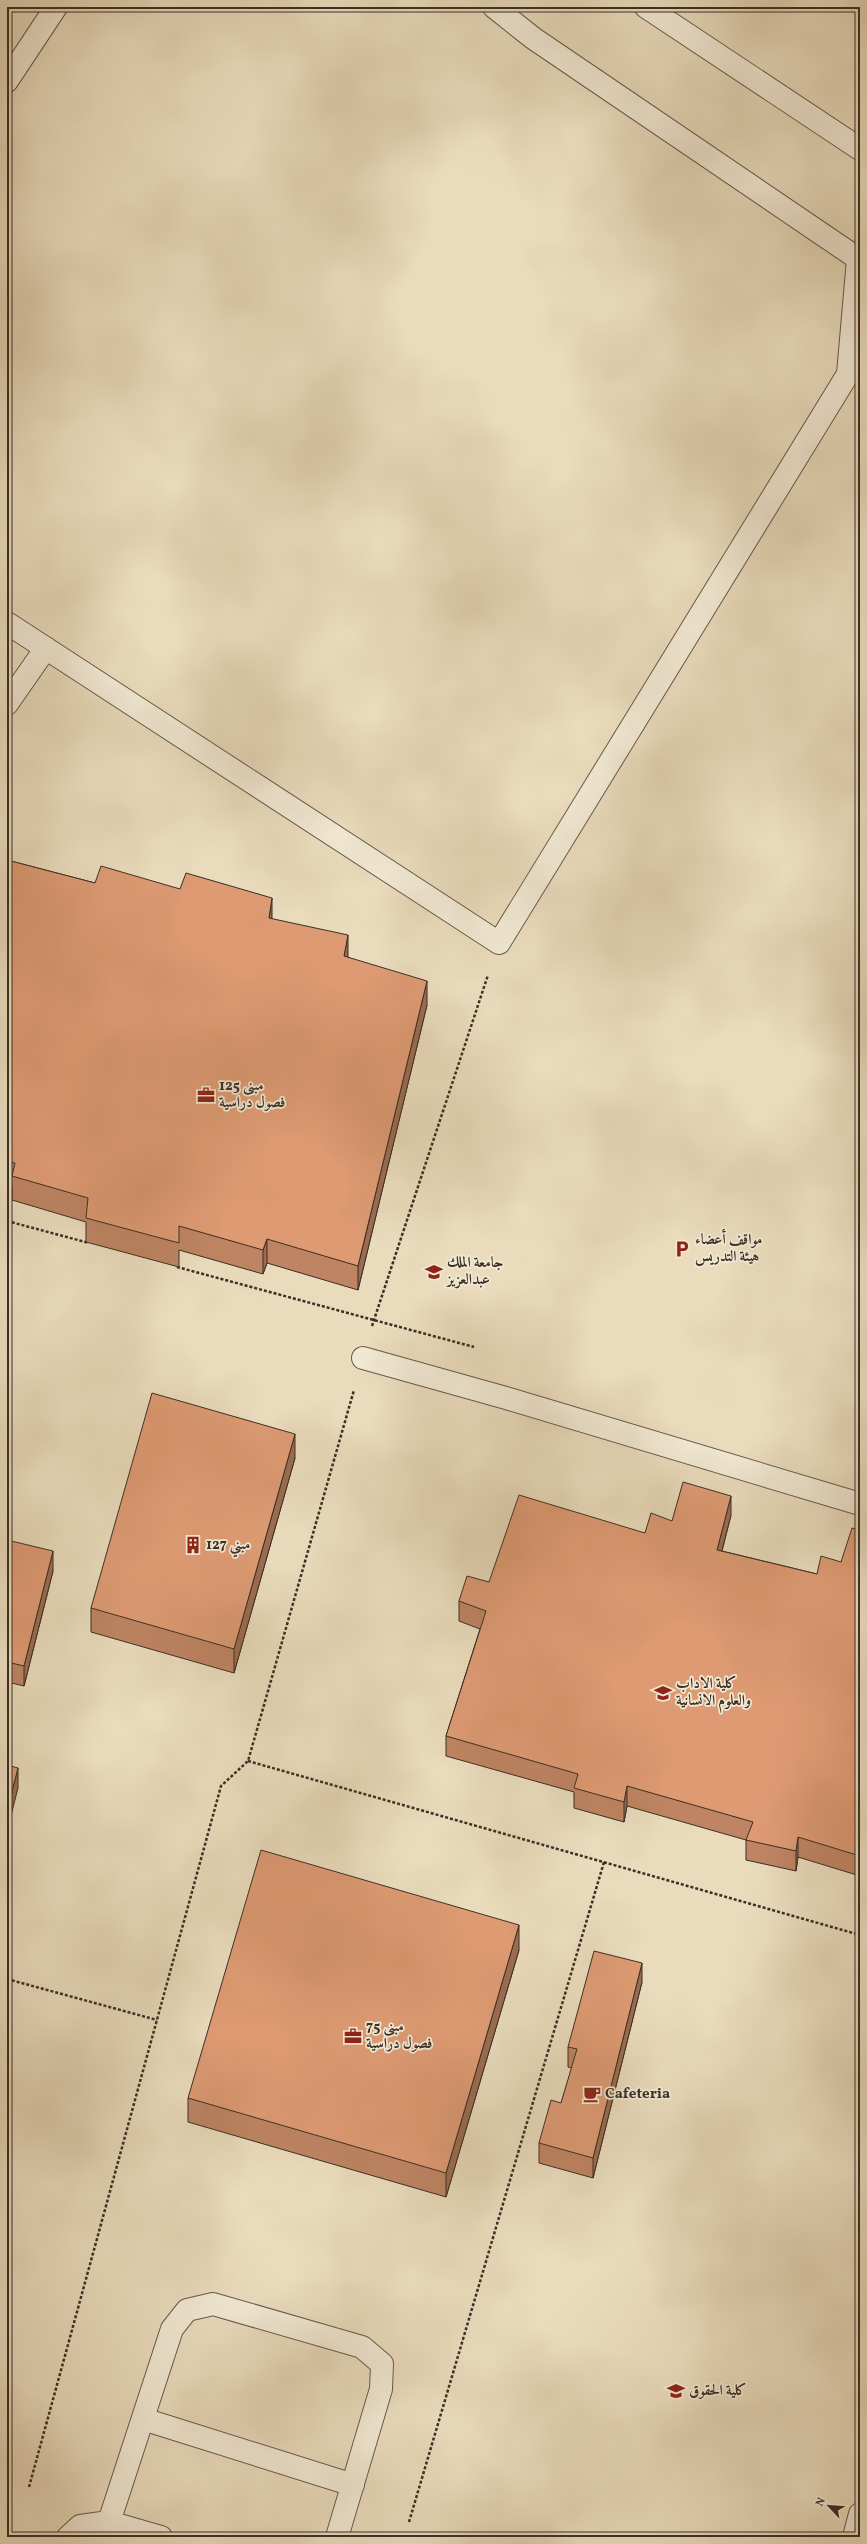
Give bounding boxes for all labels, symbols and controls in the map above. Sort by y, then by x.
place label: مبنى 125 فصول دراسية [219,1076,285,1114]
office icon: مبنى 125 فصول دراسية [196,1085,216,1105]
place label: مواقف أعضاء هيئة التدريس [695,1228,763,1268]
parking icon: مواقف أعضاء هيئة التدريس [672,1239,692,1259]
place label: جامعة الملك عبدالعزيز [445,1253,503,1291]
school or university icon: جامعة الملك عبدالعزيز [424,1262,444,1282]
building icon: مبني 127 [183,1535,203,1555]
place label: مبني 127 [206,1535,250,1558]
place label: كلية الاداب والعلوم الانسانية [676,1674,751,1713]
school or university icon: كلية الاداب والعلوم الانسانية [653,1683,673,1703]
place label: مبنى 75 فصول دراسية [366,2017,432,2055]
office icon: مبنى 75 فصول دراسية [343,2026,363,2046]
cafe icon: Cafeteria [582,2084,602,2104]
place label: Cafeteria [605,2084,670,2105]
school or university icon: كلية الحقوق [666,2381,686,2401]
place label: كلية الحقوق [689,2381,747,2402]
north arrow [809,2486,849,2526]
text: N [813,2495,830,2509]

